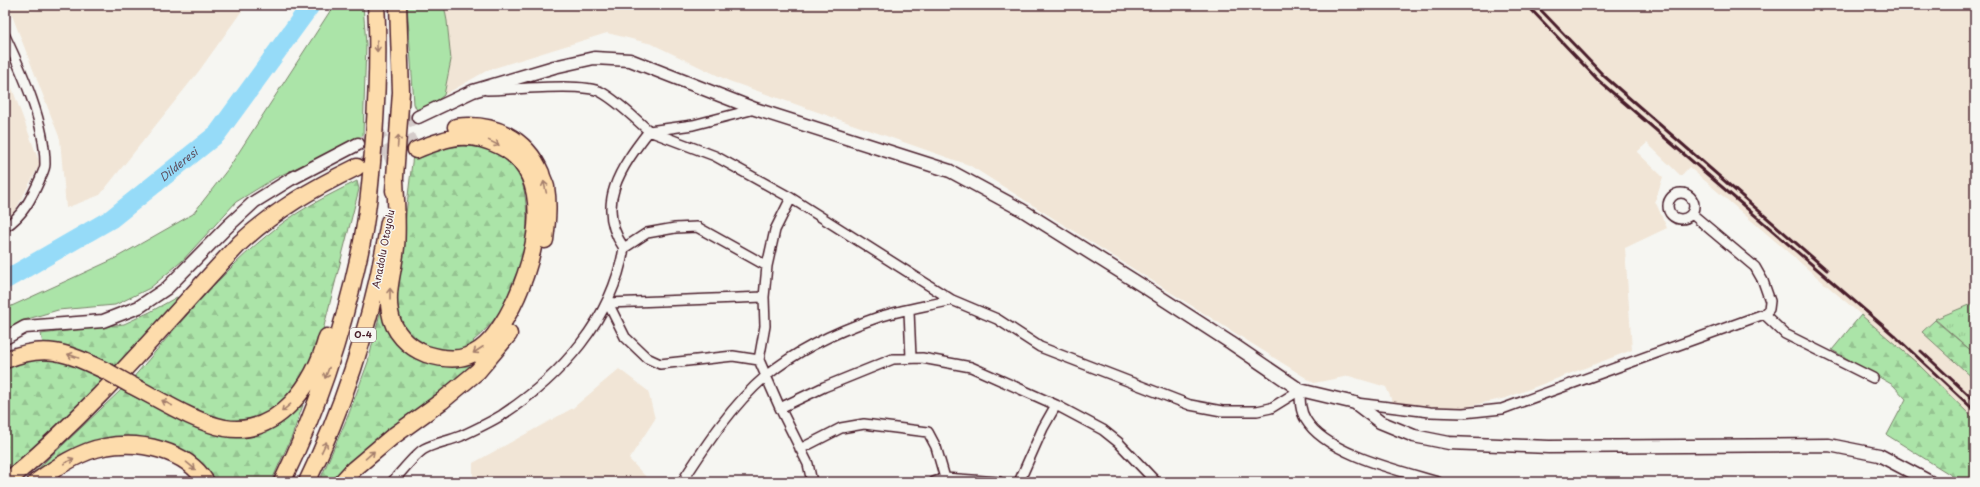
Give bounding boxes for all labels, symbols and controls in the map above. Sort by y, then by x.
one-way arrow [373,39,381,52]
one-way arrow [395,135,402,148]
one-way arrow [487,140,499,147]
water label: Dilderesi [155,142,203,185]
one-way arrow [540,181,548,194]
street label: Anadolu Otoyolu [367,208,398,290]
one-way arrow [386,288,394,301]
road number: O-4 [350,328,376,342]
one-way arrow [473,346,484,354]
one-way arrow [67,352,80,359]
one-way arrow [323,367,331,379]
one-way arrow [161,399,173,406]
one-way arrow [281,403,291,412]
one-way arrow [321,441,328,453]
one-way arrow [365,451,376,460]
one-way arrow [63,457,75,465]
one-way arrow [186,462,197,471]

